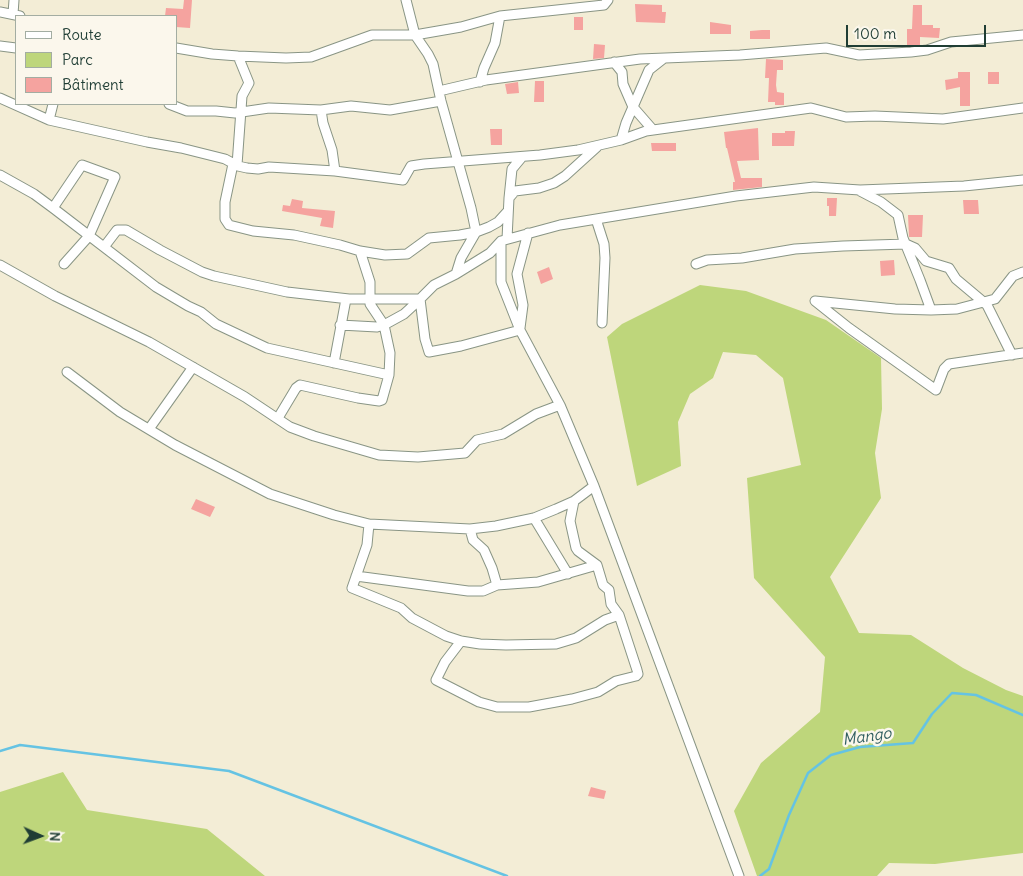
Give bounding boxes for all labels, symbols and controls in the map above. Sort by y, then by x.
legend [15,15,178,105]
scale bar [848,15,988,47]
text: 100 m [854,24,896,43]
text: Route [62,25,102,44]
text: Parc [62,50,93,69]
text: Bâtiment [62,75,124,94]
water label: Mango [841,724,893,750]
north arrow [15,811,65,861]
text: N [46,831,64,842]

